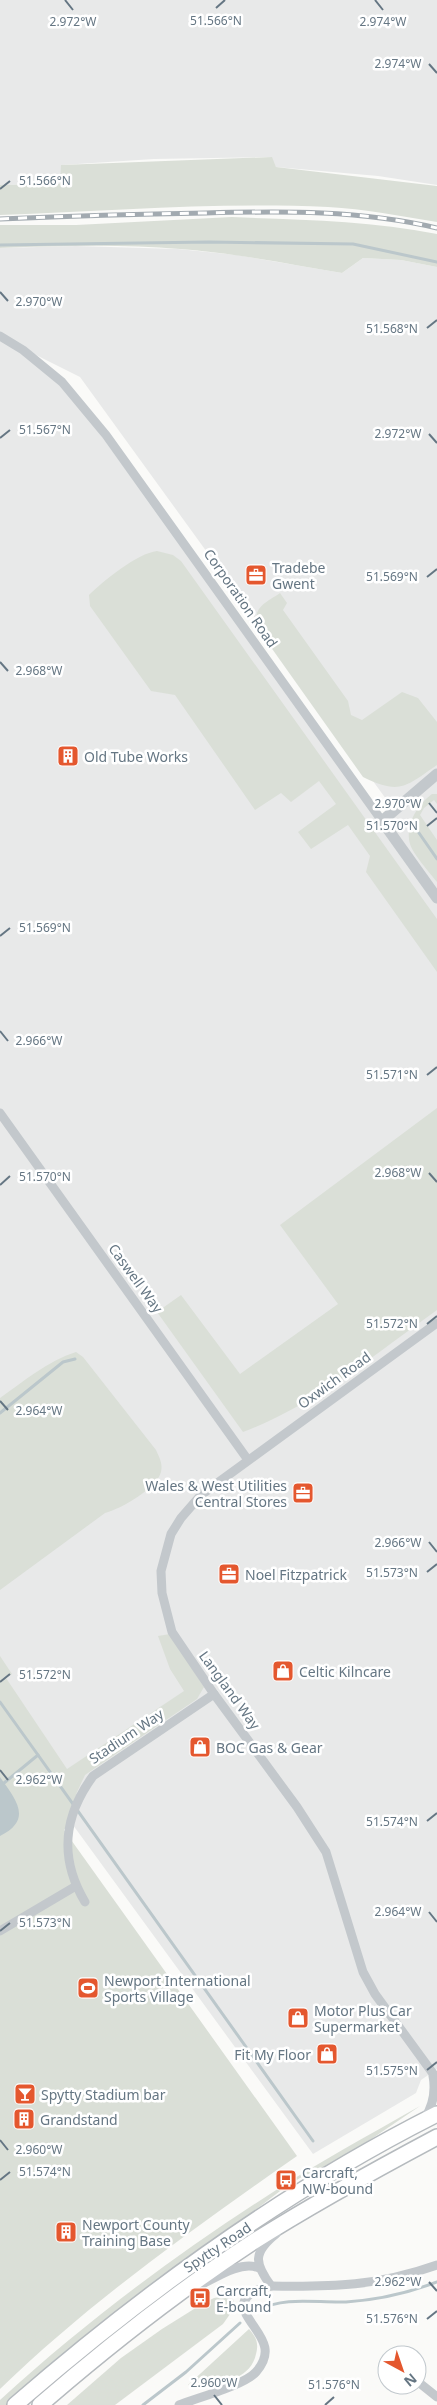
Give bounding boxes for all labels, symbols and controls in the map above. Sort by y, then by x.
text: 51.566°N [190,12,242,29]
text: 2.972°W [50,13,96,30]
text: 2.974°W [360,13,406,30]
text: 2.974°W [375,55,421,72]
text: 51.566°N [19,172,71,189]
text: 2.970°W [16,293,62,310]
text: 51.568°N [366,320,418,337]
text: 51.567°N [19,421,71,438]
text: 2.972°W [375,425,421,442]
street label: Corporation Road [200,545,282,651]
place label: Tradebe Gwent [272,558,326,593]
office icon: Tradebe Gwent [244,563,268,587]
text: 51.569°N [366,568,418,585]
text: 2.968°W [16,662,62,679]
building icon: Old Tube Works [56,744,80,768]
place label: Old Tube Works [84,747,188,766]
text: 2.970°W [375,795,421,812]
text: 51.570°N [366,817,418,834]
text: 51.569°N [19,919,71,936]
text: 2.966°W [16,1032,62,1049]
text: 51.571°N [366,1066,418,1083]
text: 2.968°W [375,1164,421,1181]
text: 51.570°N [19,1168,71,1185]
street label: Caswell Way [105,1240,168,1317]
text: 51.572°N [366,1315,418,1332]
street label: Oxwich Road [294,1347,374,1413]
text: 2.964°W [16,1402,62,1419]
place label: Wales & West Utilities Central Stores [145,1476,287,1511]
office icon: Wales & West Utilities Central Stores [291,1481,315,1505]
text: 2.966°W [375,1534,421,1551]
office icon: Noel Fitzpatrick [217,1562,241,1586]
text: 51.573°N [366,1564,418,1581]
place label: Noel Fitzpatrick [245,1565,347,1584]
street label: Langland Way [195,1647,265,1734]
shop icon: Celtic Kilncare [271,1659,295,1683]
place label: Celtic Kilncare [299,1662,391,1681]
text: 51.572°N [19,1666,71,1683]
street label: Stadium Way [85,1704,168,1768]
shop icon: BOC Gas & Gear [188,1735,212,1759]
place label: BOC Gas & Gear [216,1738,323,1757]
text: 2.962°W [16,1771,62,1788]
text: 51.574°N [366,1813,418,1830]
text: 2.964°W [375,1903,421,1920]
text: 51.573°N [19,1914,71,1931]
place label: Newport International Sports Village [104,1971,251,2006]
sports icon: Newport International Sports Village [76,1976,100,2000]
place label: Motor Plus Car Supermarket [314,2001,412,2036]
shop icon: Motor Plus Car Supermarket [286,2006,310,2030]
shop icon: Fit My Floor [315,2042,339,2066]
place label: Fit My Floor [234,2045,311,2064]
text: 51.575°N [366,2062,418,2079]
bar icon: Spytty Stadium bar [13,2082,37,2106]
place label: Spytty Stadium bar [41,2085,166,2104]
building icon: Grandstand [12,2107,36,2131]
place label: Grandstand [40,2110,118,2129]
text: 2.960°W [16,2141,62,2158]
text: 51.574°N [19,2163,71,2180]
place label: Carcraft, NW-bound [302,2163,373,2198]
bus stop icon: Carcraft, NW-bound [274,2168,298,2192]
place label: Newport County Training Base [82,2215,190,2250]
street label: Spytty Road [179,2217,255,2277]
building icon: Newport County Training Base [54,2220,78,2244]
text: 2.962°W [375,2273,421,2290]
place label: Carcraft, E-bound [216,2281,272,2316]
bus stop icon: Carcraft, E-bound [188,2286,212,2310]
text: 51.576°N [366,2310,418,2327]
north arrow [377,2345,427,2395]
text: N [400,2369,421,2391]
text: 2.960°W [191,2374,237,2391]
text: 51.576°N [308,2376,360,2393]

